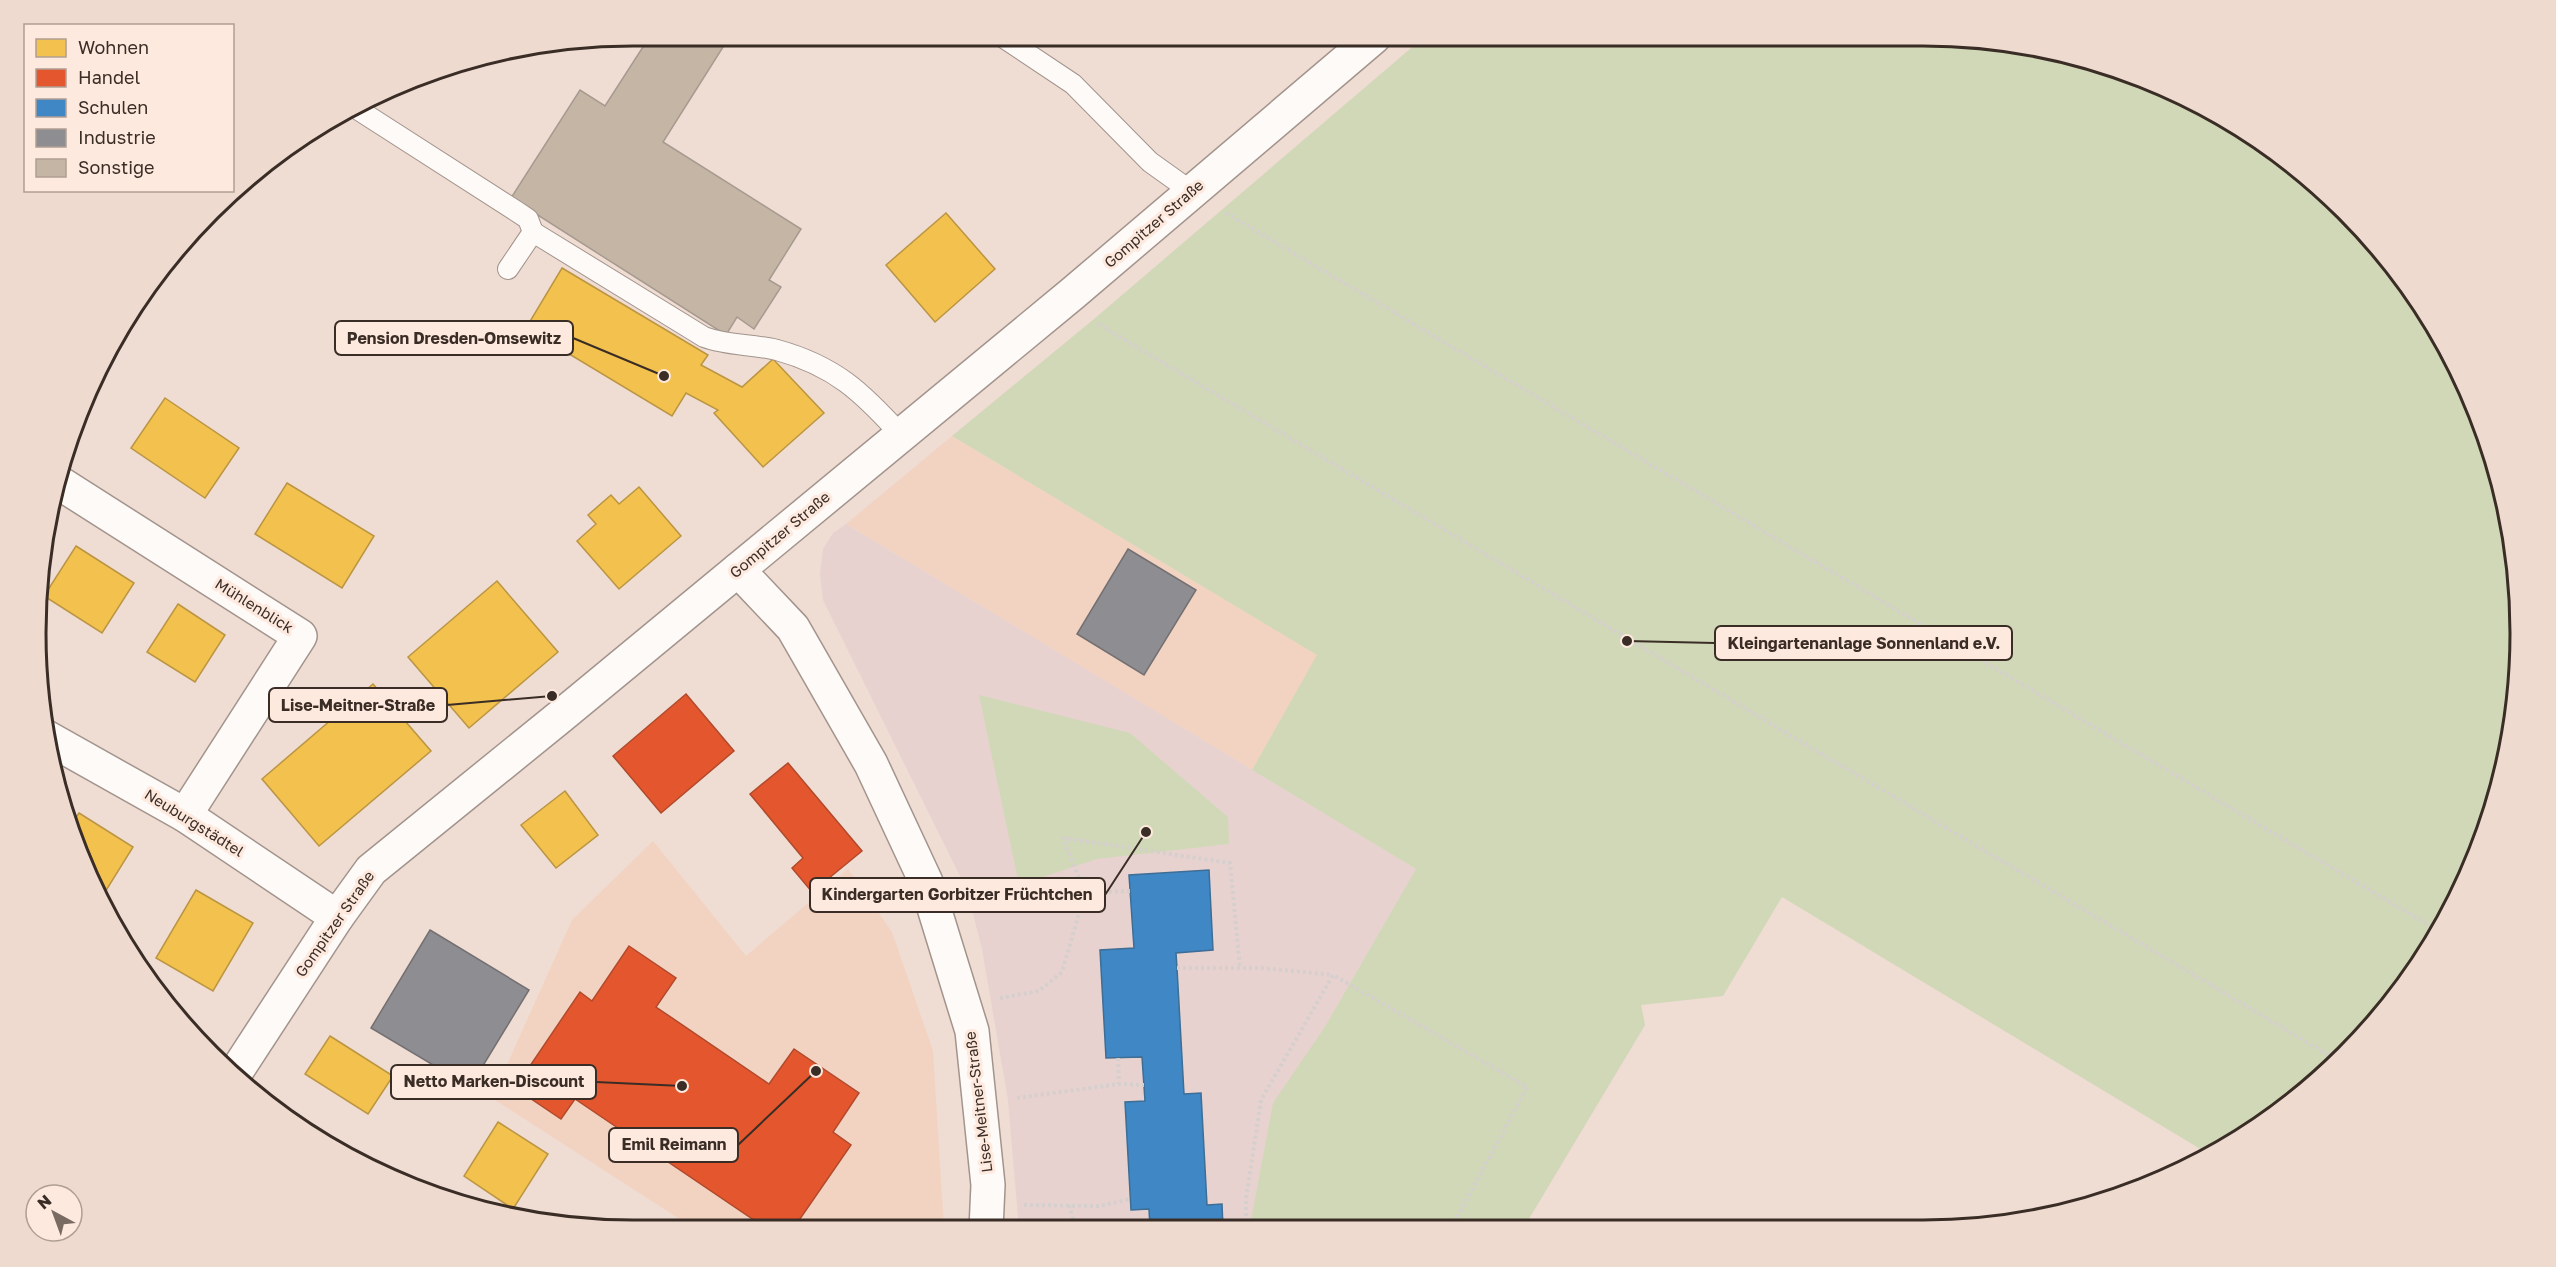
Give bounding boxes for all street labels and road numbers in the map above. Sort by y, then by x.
street label: Gompitzer Straße [1100,175,1207,271]
street label: Gompitzer Straße [726,487,833,581]
street label: Mühlenblick [212,574,297,637]
street label: Neuburgstädtel [142,784,248,860]
street label: Gompitzer Straße [291,867,378,980]
street label: Lise-Meitner-Straße [960,1030,996,1174]

